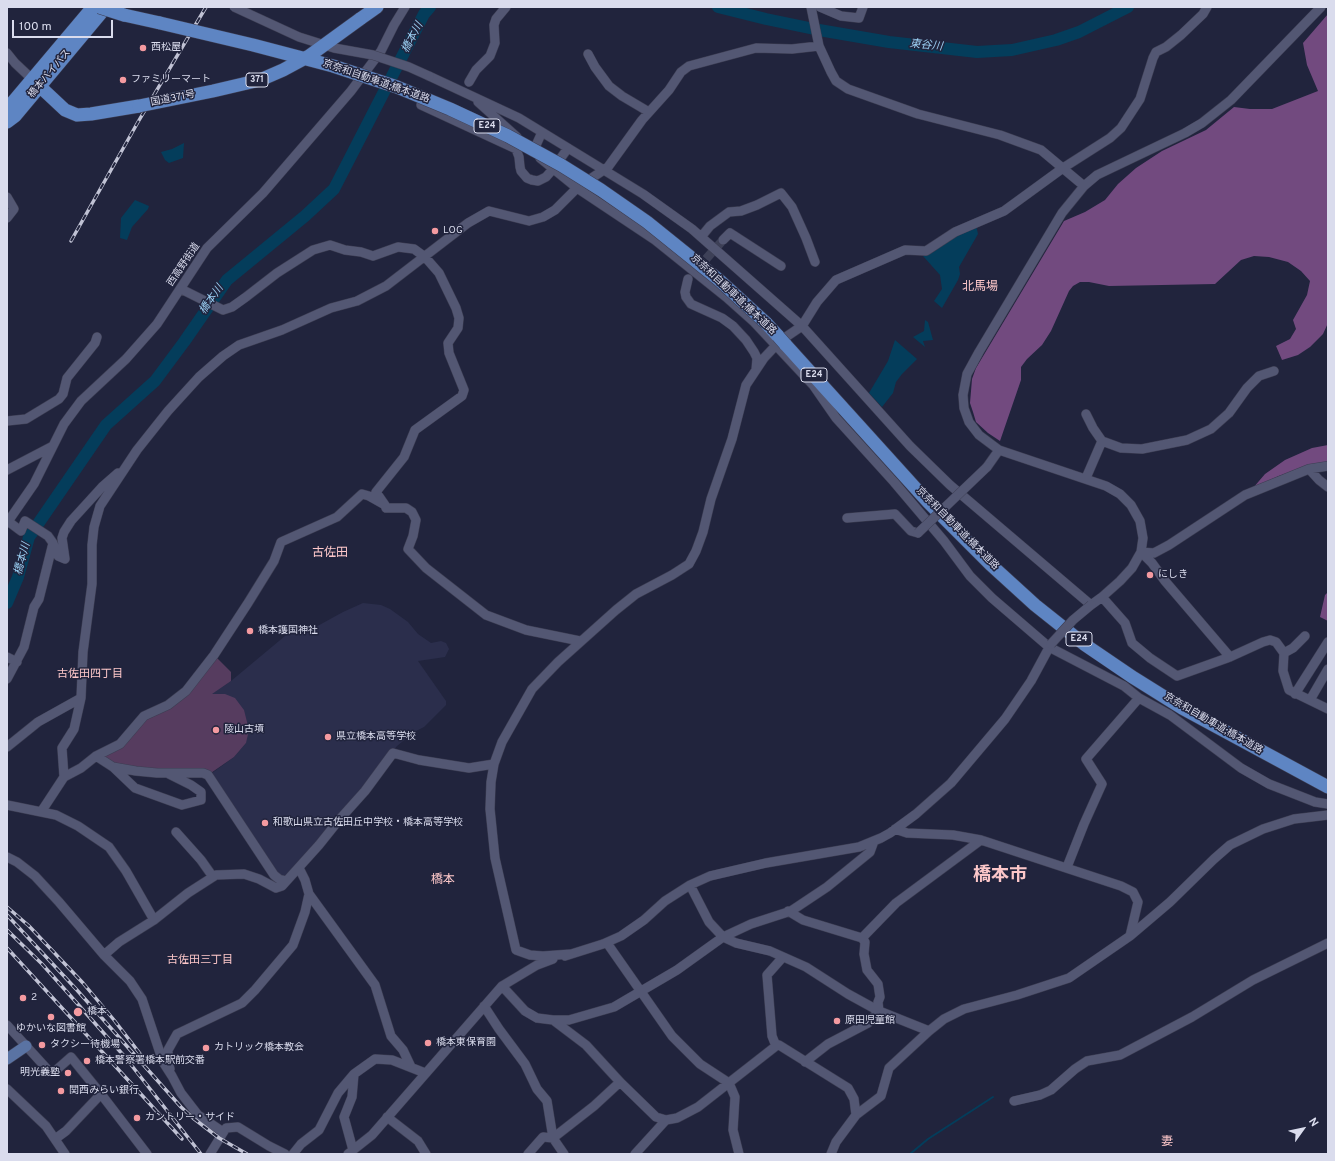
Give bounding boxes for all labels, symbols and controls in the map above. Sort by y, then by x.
scale bar [14,12,115,38]
text: 100 m [19,19,52,35]
water label: 橋本川 [399,20,427,56]
water label: 東谷川 [909,38,943,54]
place label: 西松屋 [151,42,181,54]
marker: 西松屋 [138,43,148,53]
street label: 橋本バイパス [26,47,74,101]
street label: 京奈和自動車道;橋本道路 [321,58,431,106]
road number: 371 [246,73,268,87]
place label: ファミリーマート [131,74,211,86]
marker: ファミリーマート [118,75,128,85]
street label: 国道371号 [150,89,196,109]
road number: E24 [474,119,500,133]
place label: LOG [443,225,463,237]
marker: LOG [430,226,440,236]
street label: 西高野街道 [165,241,203,289]
street label: 京奈和自動車道;橋本道路 [688,252,778,338]
district label: 北馬場 [962,281,998,295]
water label: 橋本川 [197,283,227,317]
road number: E24 [801,368,827,382]
street label: 京奈和自動車道;橋本道路 [913,485,1001,573]
water label: 橋本川 [12,541,34,577]
district label: 古佐田 [312,547,348,561]
place label: にしき [1158,569,1188,581]
marker: にしき [1145,570,1155,580]
place label: 橋本護国神社 [258,625,318,637]
marker: 橋本護国神社 [245,626,255,636]
road number: E24 [1066,632,1092,646]
district label: 古佐田四丁目 [57,668,123,682]
street label: 京奈和自動車道;橋本道路 [1161,691,1265,757]
place label: 陵山古墳 [224,724,264,736]
marker: 陵山古墳 [211,725,221,735]
place label: 県立橋本高等学校 [336,731,416,743]
marker: 県立橋本高等学校 [323,732,333,742]
place label: 和歌山県立古佐田丘中学校・橋本高等学校 [273,817,463,829]
marker: 和歌山県立古佐田丘中学校・橋本高等学校 [260,818,270,828]
district label: 橋本市 [973,865,1027,887]
district label: 橋本 [431,874,455,888]
district label: 古佐田三丁目 [167,954,233,968]
place label: 2 [31,992,37,1004]
marker: 2 [18,993,28,1003]
marker: 橋本 [72,1006,84,1018]
place label: 橋本 [87,1006,107,1018]
marker: ゆかいな図書館 [46,1012,56,1022]
place label: 原田児童館 [845,1015,895,1027]
marker: 原田児童館 [832,1016,842,1026]
place label: ゆかいな図書館 [16,1023,86,1035]
place label: 橋本東保育園 [436,1037,496,1049]
marker: 橋本東保育園 [423,1038,433,1048]
place label: タクシー待機場 [50,1039,120,1051]
marker: タクシー待機場 [37,1040,47,1050]
place label: カトリック橋本教会 [214,1042,304,1054]
marker: カトリック橋本教会 [201,1043,211,1053]
place label: 橋本警察署橋本駅前交番 [95,1055,205,1067]
marker: 橋本警察署橋本駅前交番 [82,1056,92,1066]
place label: 明光義塾 [20,1067,60,1079]
marker: 明光義塾 [63,1068,73,1078]
place label: 関西みらい銀行 [69,1085,139,1097]
marker: 関西みらい銀行 [56,1086,66,1096]
north arrow [1283,1109,1323,1149]
place label: カントリー・サイド [145,1112,235,1124]
marker: カントリー・サイド [132,1113,142,1123]
text: N [1305,1115,1321,1130]
district label: 妻 [1161,1136,1173,1150]

